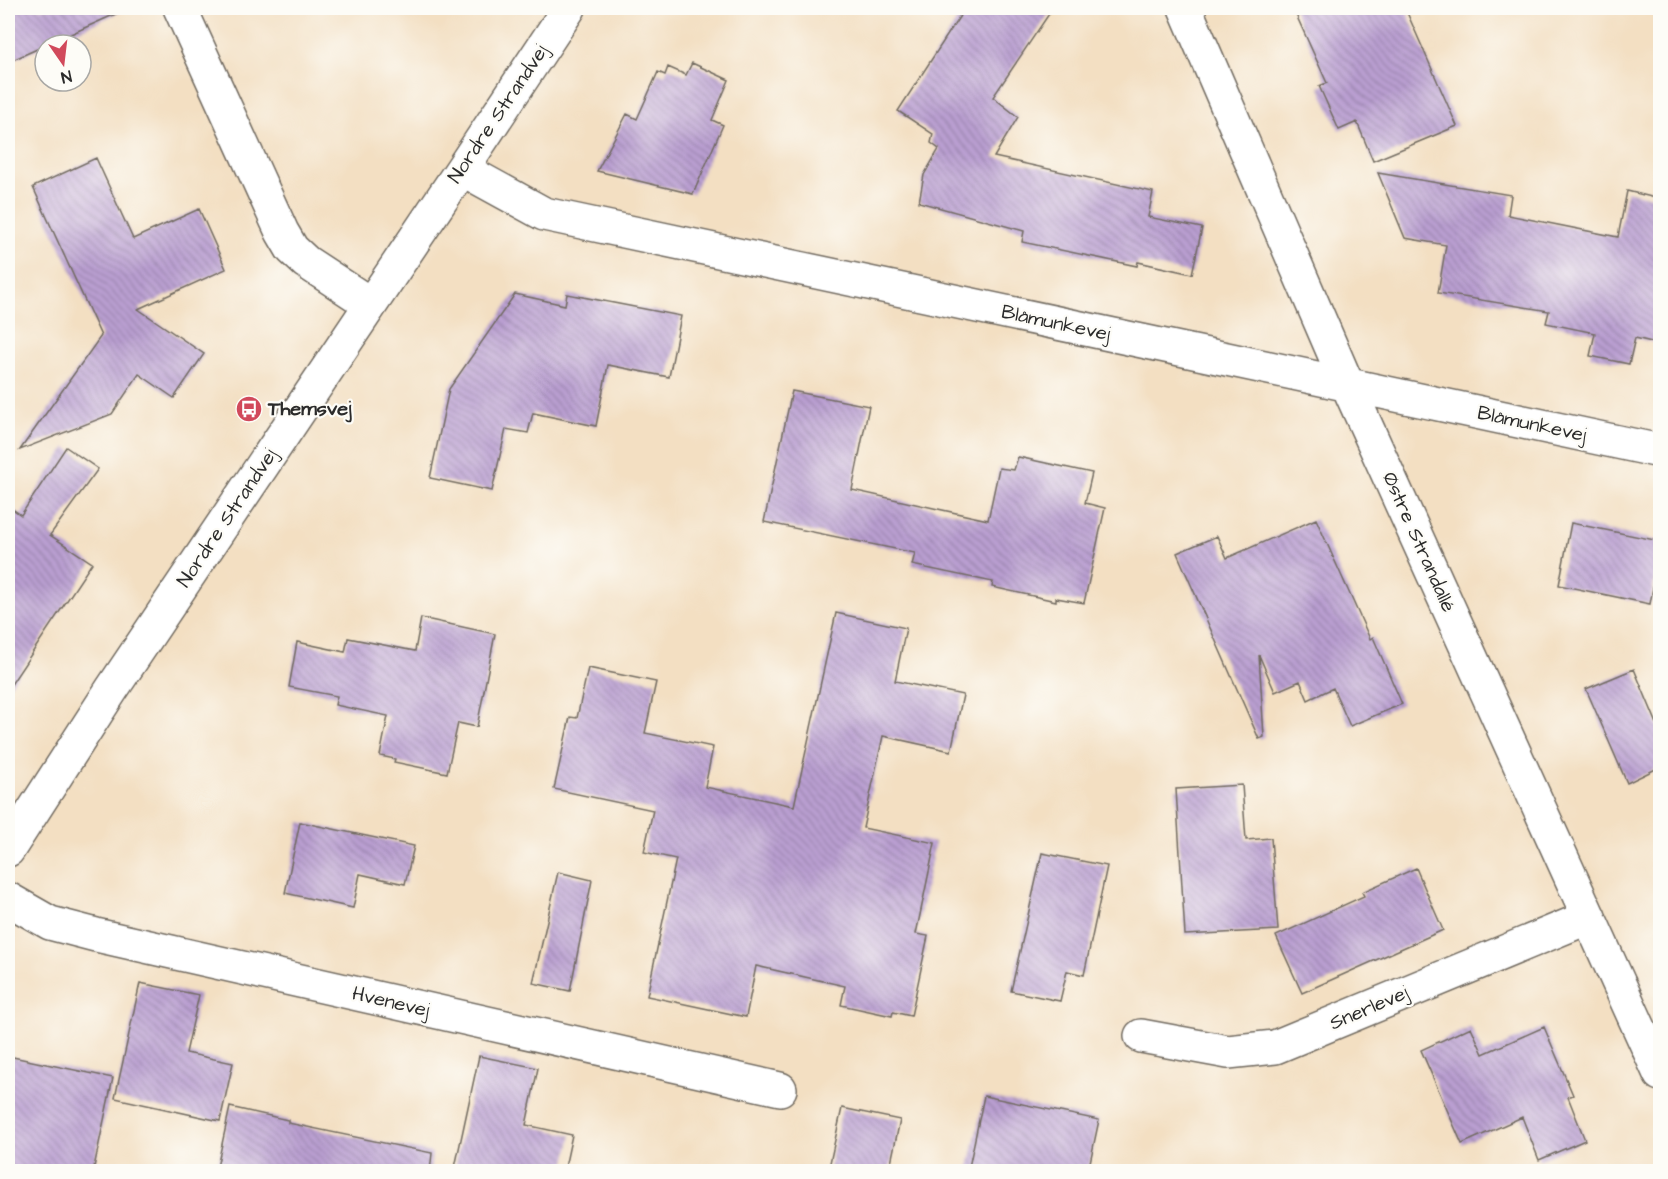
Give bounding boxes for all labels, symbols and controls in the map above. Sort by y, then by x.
north arrow [33,33,93,93]
street label: Nordre Strandvej [441,39,555,189]
text: N [59,65,74,88]
street label: Blåmunkevej [999,298,1114,348]
bus stop icon: Themsvej [234,394,264,424]
place label: Themsvej [267,395,352,423]
street label: Blåmunkevej [1475,399,1590,449]
street label: Nordre Strandvej [170,443,284,593]
street label: Østre Strandallé [1375,467,1463,617]
street label: Hvenevej [349,979,433,1025]
street label: Snerlevej [1325,979,1413,1037]

